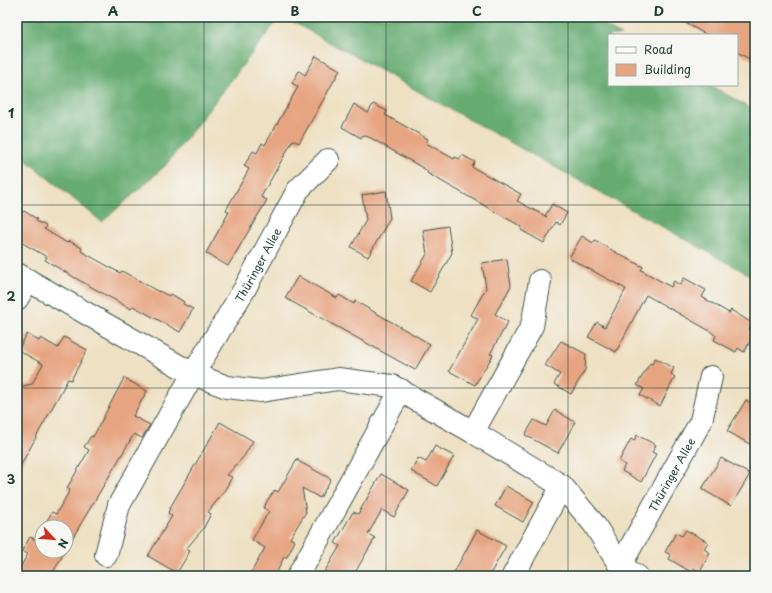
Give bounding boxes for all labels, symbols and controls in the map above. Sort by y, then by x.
text: A [108,1,118,20]
text: B [291,1,300,20]
text: C [472,1,482,20]
text: D [654,1,664,20]
legend [608,34,738,86]
text: Road [644,40,673,58]
text: Building [644,60,691,78]
text: 1 [8,103,14,122]
street label: Thüringer Allee [230,225,285,305]
text: 2 [6,286,16,305]
street label: Thüringer Allee [644,434,699,514]
text: 3 [7,469,16,488]
north arrow [34,519,74,559]
text: N [54,536,73,552]

